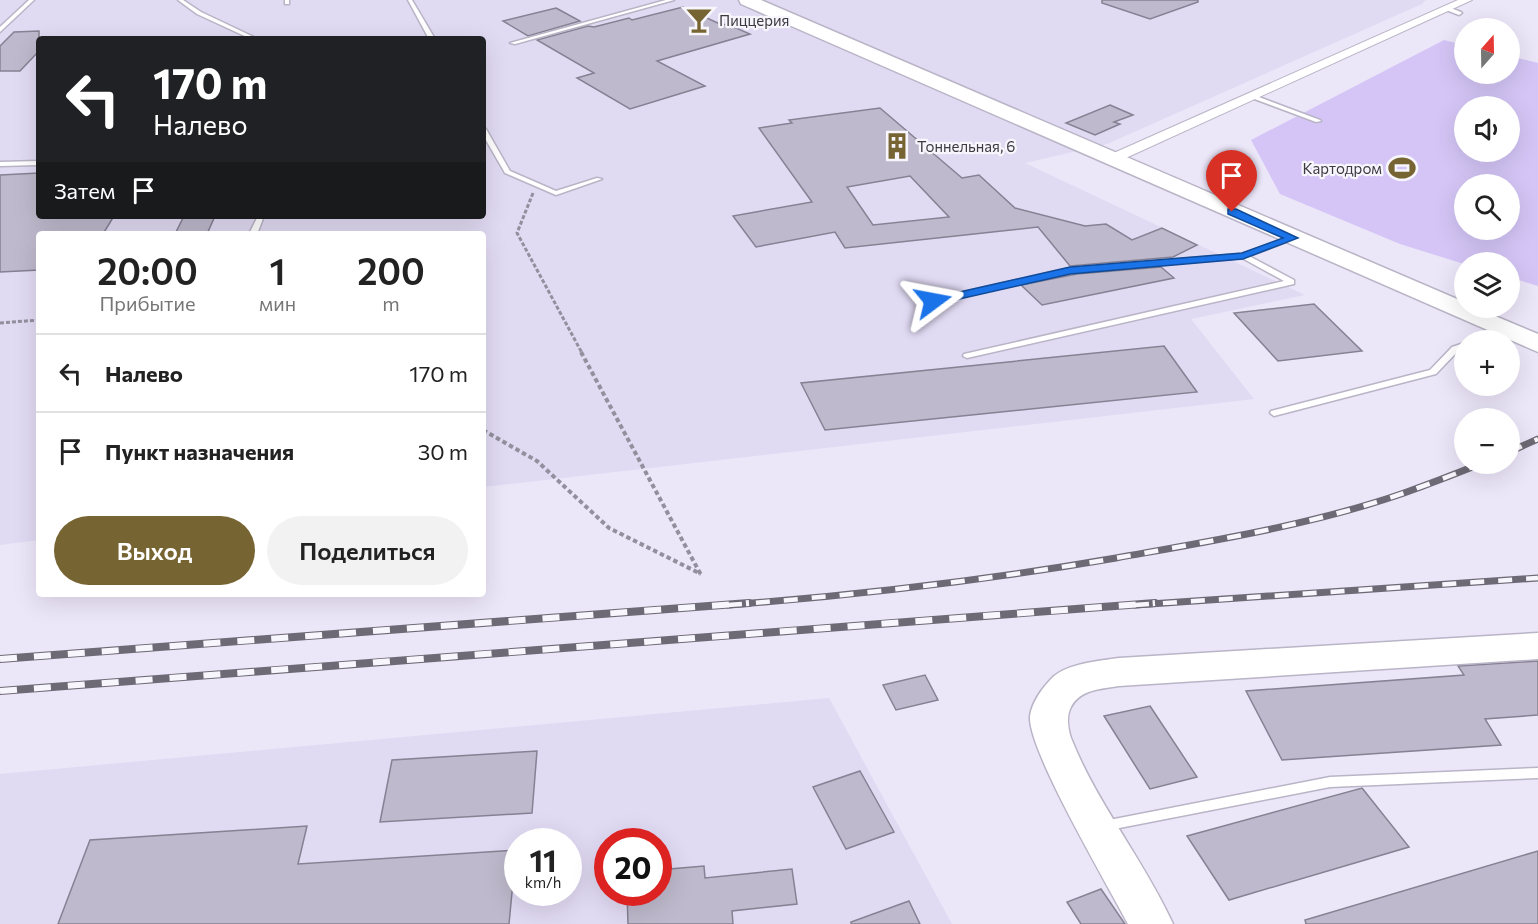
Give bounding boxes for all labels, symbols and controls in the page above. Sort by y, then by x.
bar icon: Пиццерия [684,5,714,35]
place label: Пиццерия [719,11,789,29]
north arrow [1454,18,1520,84]
map controls [1454,18,1520,474]
text: 170 m [153,56,267,108]
icon: left [54,60,132,138]
button: sound [1454,96,1520,162]
text: Налево [153,108,248,141]
building icon: Тоннельная, 6 [882,131,912,161]
place label: Тоннельная, 6 [917,137,1015,155]
pin [1206,150,1257,212]
sports icon: Картодром [1387,153,1417,183]
icon: arrive [1215,159,1248,192]
place label: Картодром [1303,159,1382,177]
icon: arrive [127,174,160,207]
button: search [1454,174,1520,240]
text: Затем [54,177,115,204]
text: 20:00 [97,248,198,292]
text: 1 [269,248,285,292]
text: 200 [357,248,425,292]
button: layers [1454,252,1520,318]
position arrow [901,269,965,333]
text: Прибытие [99,291,196,315]
text: мин [259,291,296,315]
text: m [382,291,400,315]
button: + [1454,330,1520,396]
icon: left [54,357,87,390]
text: Налево [105,360,183,387]
text: 170 m [409,360,468,387]
button: − [1454,408,1520,474]
icon: arrive [54,435,87,468]
text: Пункт назначения [105,438,294,465]
text: 30 m [418,438,468,465]
button: Выход [54,516,255,585]
button: Поделиться [267,516,468,585]
speed limit sign: 20 [594,828,672,906]
text: 11 [529,841,557,878]
text: km/h [525,873,561,891]

